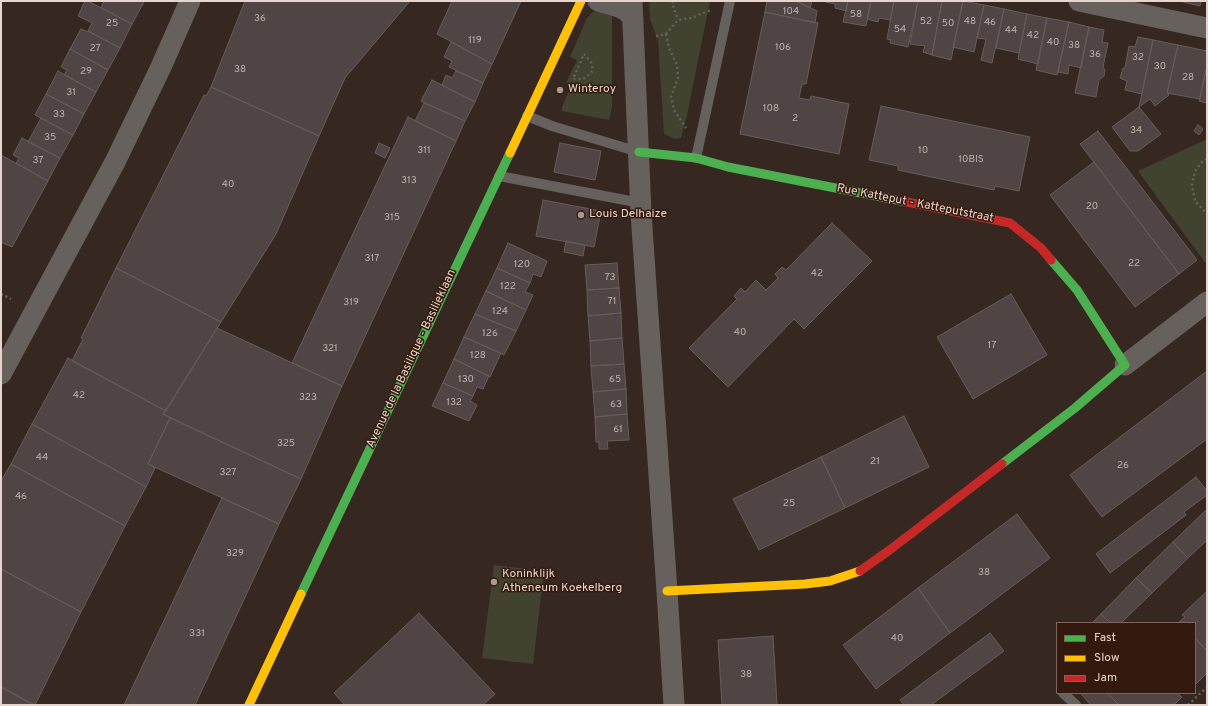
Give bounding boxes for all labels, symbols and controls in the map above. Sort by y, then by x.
house number: 104 [783,6,799,18]
house number: 58 [850,9,862,21]
house number: 36 [254,13,266,25]
house number: 52 [920,16,932,28]
house number: 48 [964,16,976,28]
house number: 46 [984,17,996,29]
house number: 25 [106,18,118,30]
house number: 50 [942,18,954,30]
house number: 54 [894,24,906,36]
house number: 44 [1005,25,1017,37]
house number: 42 [1027,30,1039,42]
house number: 119 [468,35,482,47]
house number: 40 [1047,37,1059,49]
house number: 38 [1068,40,1080,52]
house number: 106 [775,42,791,54]
house number: 27 [89,43,101,55]
house number: 36 [1089,49,1101,61]
house number: 32 [1132,52,1144,64]
house number: 30 [1154,61,1166,73]
house number: 38 [234,64,246,76]
house number: 29 [80,66,92,78]
house number: 28 [1182,72,1194,84]
place label: Winteroy [568,83,616,97]
marker: Winteroy [555,85,565,95]
house number: 31 [66,87,76,99]
house number: 108 [763,103,779,115]
house number: 33 [53,109,65,121]
house number: 2 [792,113,798,125]
house number: 34 [1130,125,1142,137]
house number: 35 [44,132,56,144]
house number: 311 [417,145,431,157]
house number: 10 [918,145,928,157]
house number: 10BIS [958,154,984,166]
house number: 37 [32,155,44,167]
house number: 313 [401,175,417,187]
house number: 40 [222,179,234,191]
street label: Rue Katteput - Katteputstraat [835,182,995,226]
house number: 20 [1086,201,1098,213]
place label: Louis Delhaize [589,208,667,222]
marker: Louis Delhaize [576,210,586,220]
house number: 315 [384,212,400,224]
house number: 317 [365,253,379,265]
house number: 22 [1128,258,1140,270]
house number: 120 [514,259,530,271]
street label: Avenue de la Basilique - Basilieklaan [364,267,460,451]
house number: 42 [811,268,823,280]
house number: 73 [604,272,616,284]
house number: 122 [500,281,516,293]
house number: 71 [607,296,617,308]
house number: 319 [343,297,359,309]
house number: 124 [492,306,508,318]
house number: 40 [734,327,746,339]
house number: 126 [482,328,498,340]
house number: 17 [988,340,996,352]
house number: 321 [322,343,338,355]
house number: 128 [470,350,486,362]
house number: 130 [458,374,474,386]
house number: 65 [609,374,621,386]
house number: 42 [73,390,85,402]
house number: 323 [299,392,317,404]
house number: 132 [446,397,462,409]
house number: 63 [610,399,622,411]
house number: 61 [613,424,623,436]
house number: 325 [277,438,295,450]
house number: 44 [36,452,48,464]
house number: 21 [870,456,880,468]
house number: 26 [1117,460,1129,472]
house number: 327 [219,467,237,479]
house number: 46 [15,491,27,503]
house number: 25 [783,498,795,510]
house number: 329 [226,548,244,560]
house number: 38 [978,567,990,579]
place label: Koninklijk Atheneum Koekelberg [502,568,622,596]
marker: Koninklijk Atheneum Koekelberg [489,577,499,587]
legend [1056,622,1196,694]
house number: 331 [189,628,205,640]
text: Fast [1094,630,1116,646]
house number: 40 [891,633,903,645]
text: Slow [1094,650,1120,666]
house number: 38 [740,669,752,681]
text: Jam [1094,670,1117,686]

